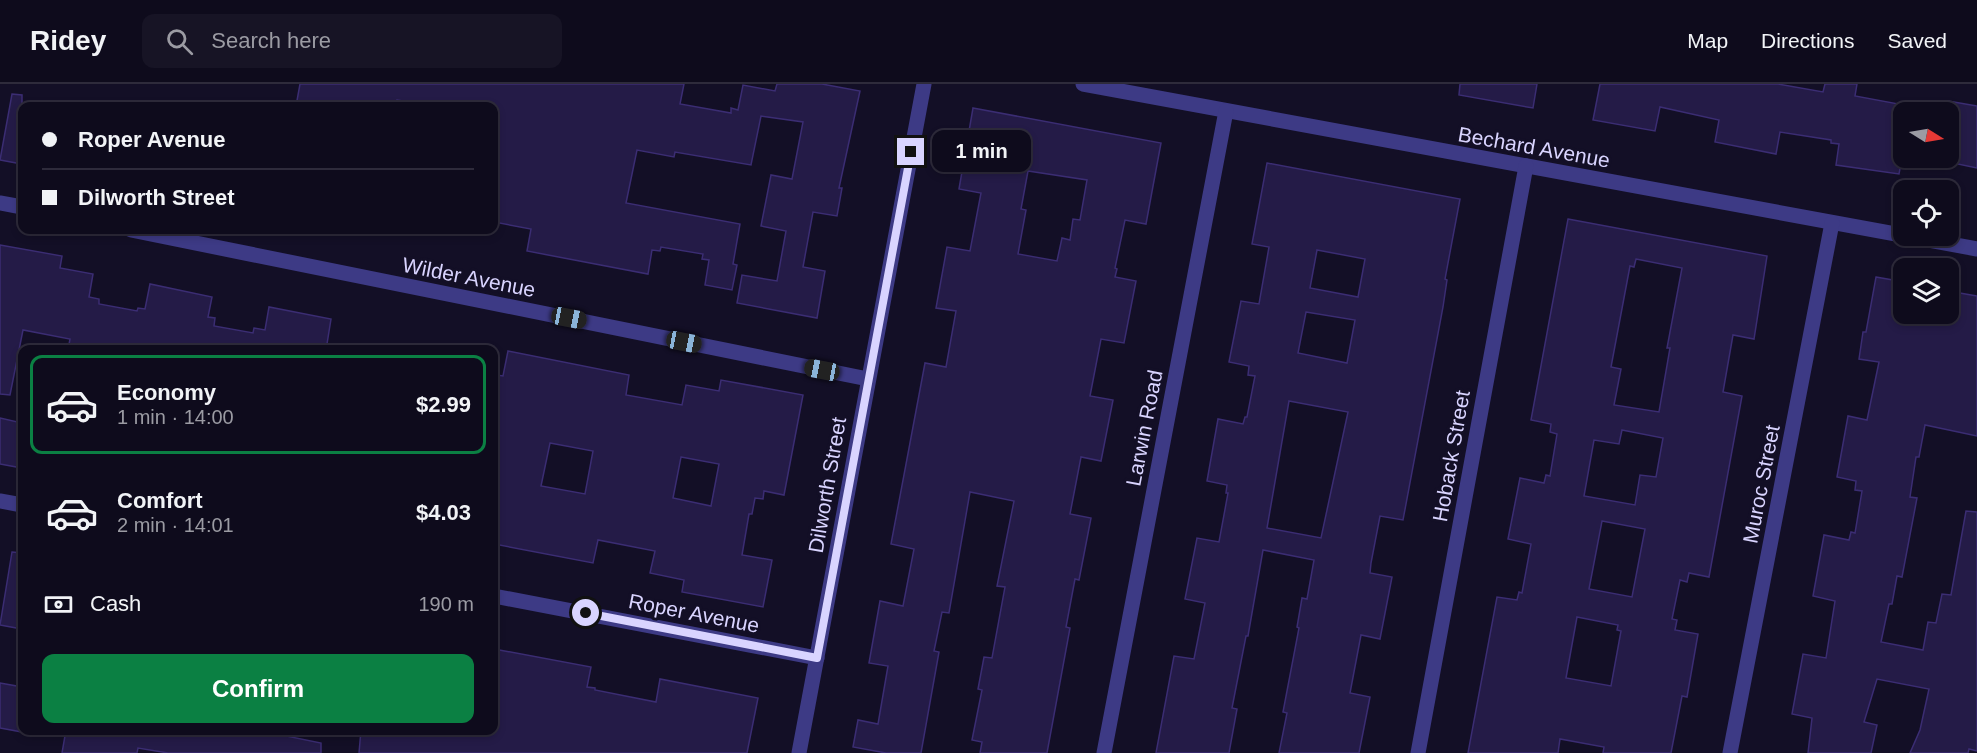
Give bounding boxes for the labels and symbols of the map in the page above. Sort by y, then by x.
north arrow [1893,102,1959,168]
street label: Bechard Avenue [1456,122,1612,172]
callout: 1 min [932,131,1031,173]
route end [897,138,924,165]
street label: Wilder Avenue [401,253,537,301]
car [550,306,588,330]
car [665,330,703,354]
car [803,358,841,382]
street label: Larwin Road [1121,368,1167,488]
street label: Hoback Street [1428,388,1474,524]
street label: Dilworth Street [804,415,850,555]
street label: Muroc Street [1738,423,1784,545]
street label: Roper Avenue [627,589,761,637]
route start [572,599,599,626]

